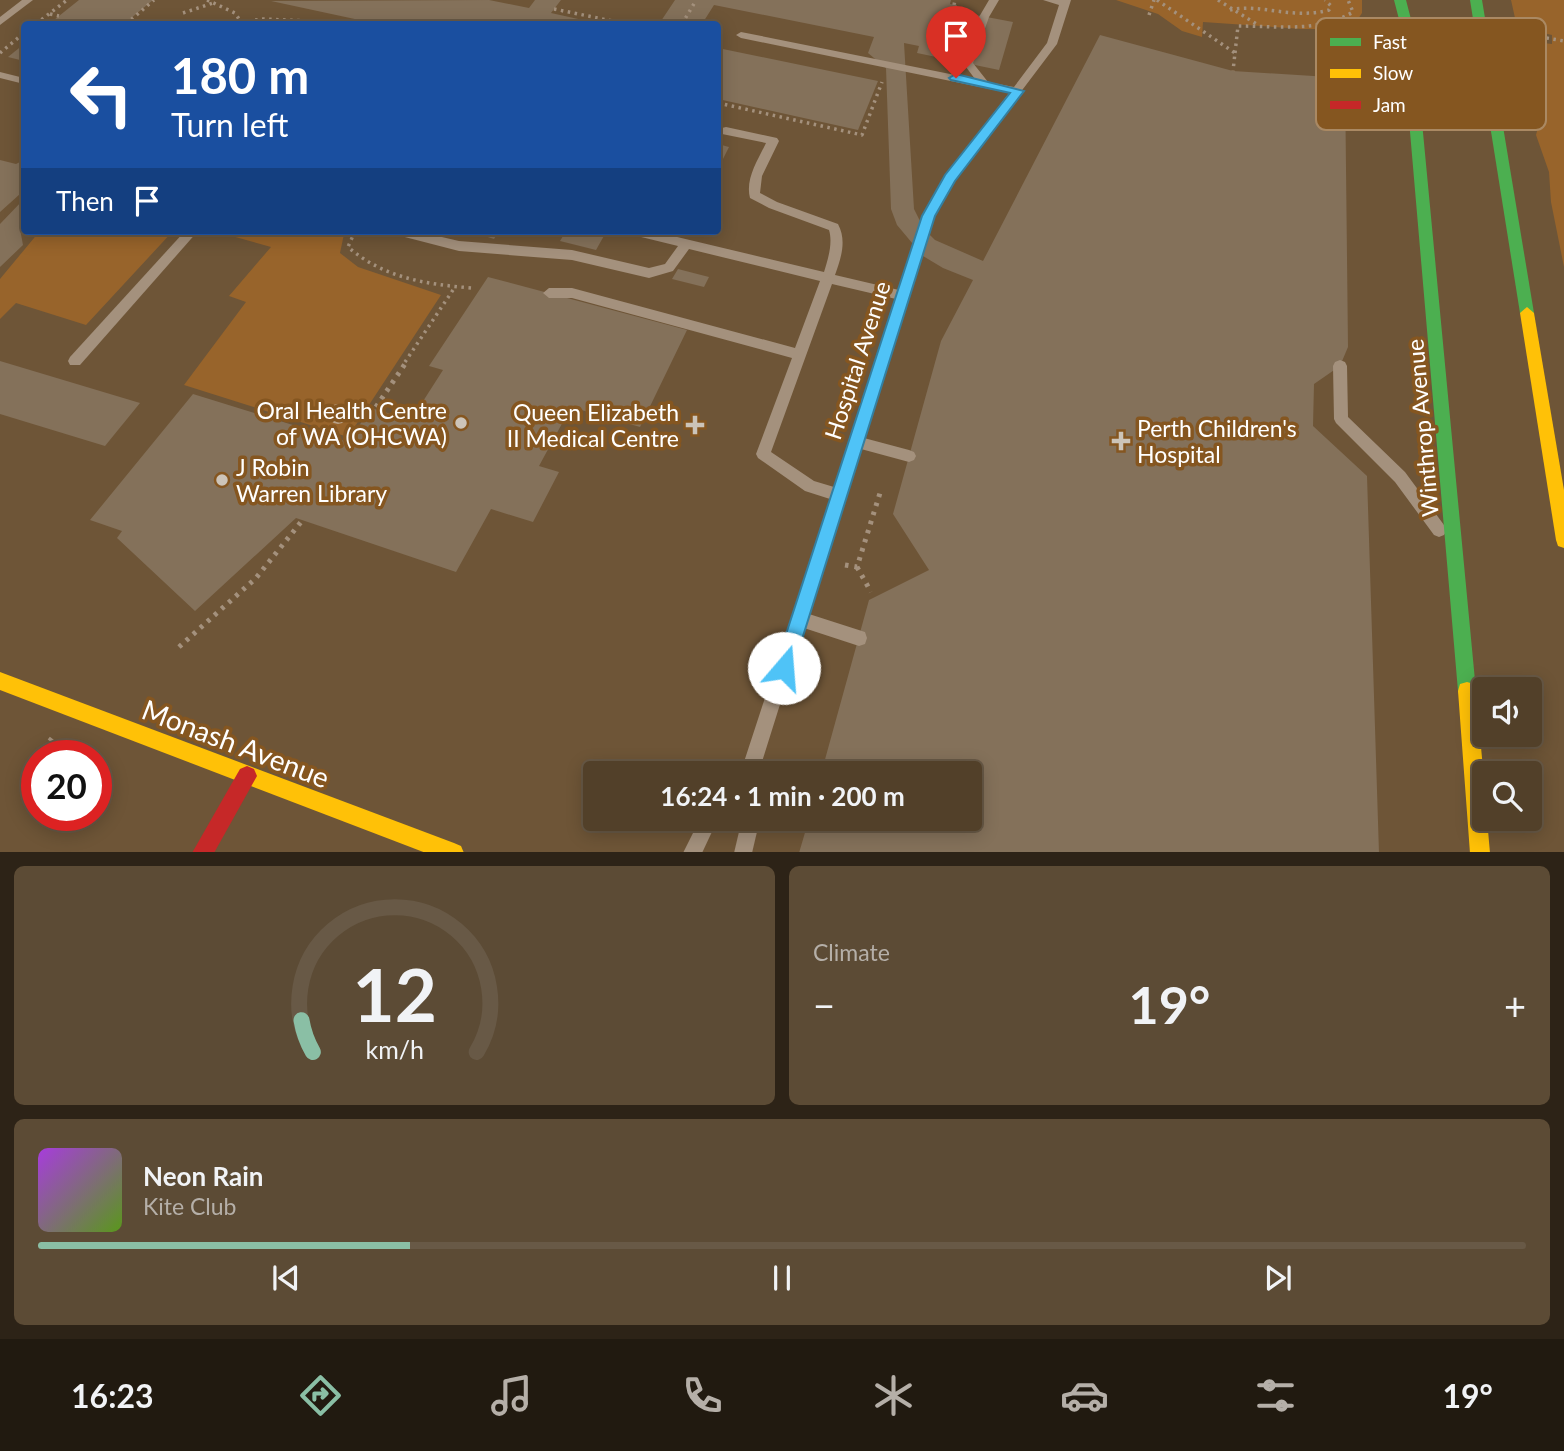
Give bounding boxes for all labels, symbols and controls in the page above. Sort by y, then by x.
pin [926,6,986,78]
icon: arrive [937,17,975,55]
legend [1316,18,1546,130]
text: Fast [1373,30,1407,53]
text: 180 m [171,46,309,104]
icon: left [56,49,147,140]
text: Slow [1373,61,1413,84]
text: Jam [1373,93,1406,116]
text: Turn left [171,105,288,144]
icon: arrive [128,182,166,220]
text: Then [56,185,114,217]
street label: Hospital Avenue [818,277,896,443]
street label: Winthrop Avenue [1400,338,1444,518]
place label: Oral Health Centre of WA (OHCWA) [256,396,447,450]
place label: Queen Elizabeth II Medical Centre [507,398,679,452]
place label: Perth Children's Hospital [1137,414,1297,468]
marker: Oral Health Centre of WA (OHCWA) [453,415,469,431]
marker: Queen Elizabeth II Medical Centre [685,415,705,435]
marker: Perth Children's Hospital [1111,431,1131,451]
place label: J Robin Warren Library [236,453,387,507]
marker: J Robin Warren Library [214,472,230,488]
position arrow [747,631,821,705]
map controls [1472,677,1542,831]
button: sound [1472,677,1542,747]
street label: Monash Avenue [138,692,334,794]
speed limit sign: 20 [21,740,112,831]
button: search [1472,761,1542,831]
text: 16:24 · 1 min · 200 m [660,780,905,812]
text: Climate [813,938,890,966]
text: 12 [352,950,437,1038]
text: 19° [1129,973,1210,1035]
text: − [813,982,835,1028]
text: + [1504,982,1526,1028]
text: km/h [365,1033,424,1063]
text: Neon Rain [143,1160,263,1192]
text: Kite Club [143,1192,236,1220]
icon: previous [267,1259,305,1297]
icon: pause [763,1259,801,1297]
icon: next [1259,1259,1297,1297]
icon: directions [296,1371,345,1420]
icon: music [487,1371,536,1420]
icon: phone [678,1371,727,1420]
icon: climate [869,1371,918,1420]
icon: car [1060,1371,1109,1420]
icon: filters [1251,1371,1300,1420]
text: 16:23 [71,1376,154,1415]
text: 19° [1442,1376,1493,1415]

